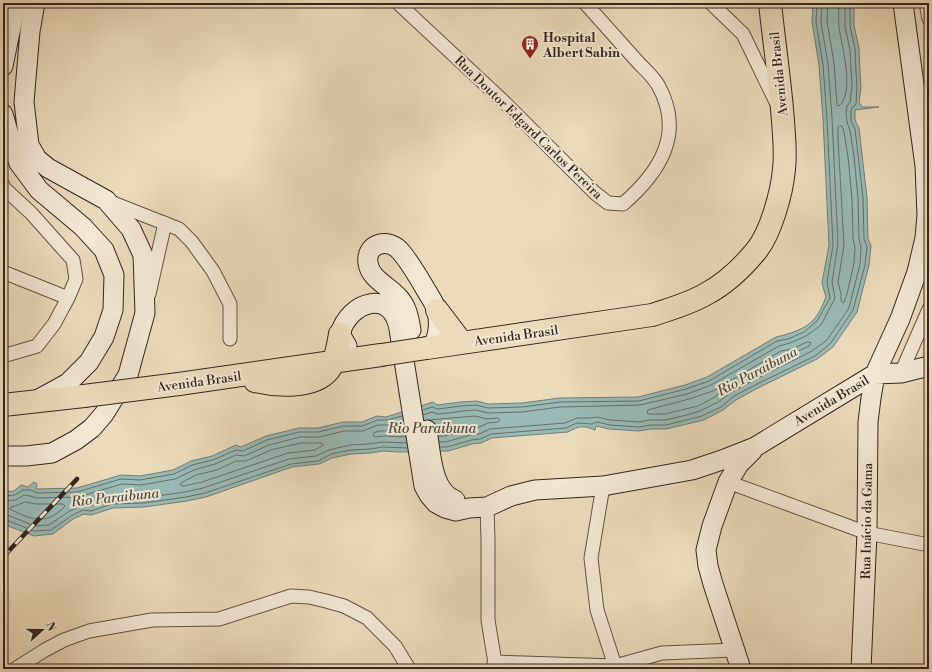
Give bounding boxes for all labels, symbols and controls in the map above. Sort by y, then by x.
place label: Hospital Albert Sabin [542,30,620,61]
street label: Avenida Brasil [767,31,791,118]
building icon: Hospital Albert Sabin [520,34,540,59]
street label: Rua Doutor Edgard Carlos Pereira [451,53,606,203]
street label: Avenida Brasil [472,322,559,350]
water label: Rio Paraibuna [713,343,801,401]
street label: Avenida Brasil [155,368,242,396]
street label: Avenida Brasil [790,372,872,430]
water label: Rio Paraibuna [387,420,477,438]
street label: Rua Inácio da Gama [858,462,876,579]
water label: Rio Paraibuna [69,484,160,512]
north arrow [22,610,62,650]
text: N [42,620,59,634]

